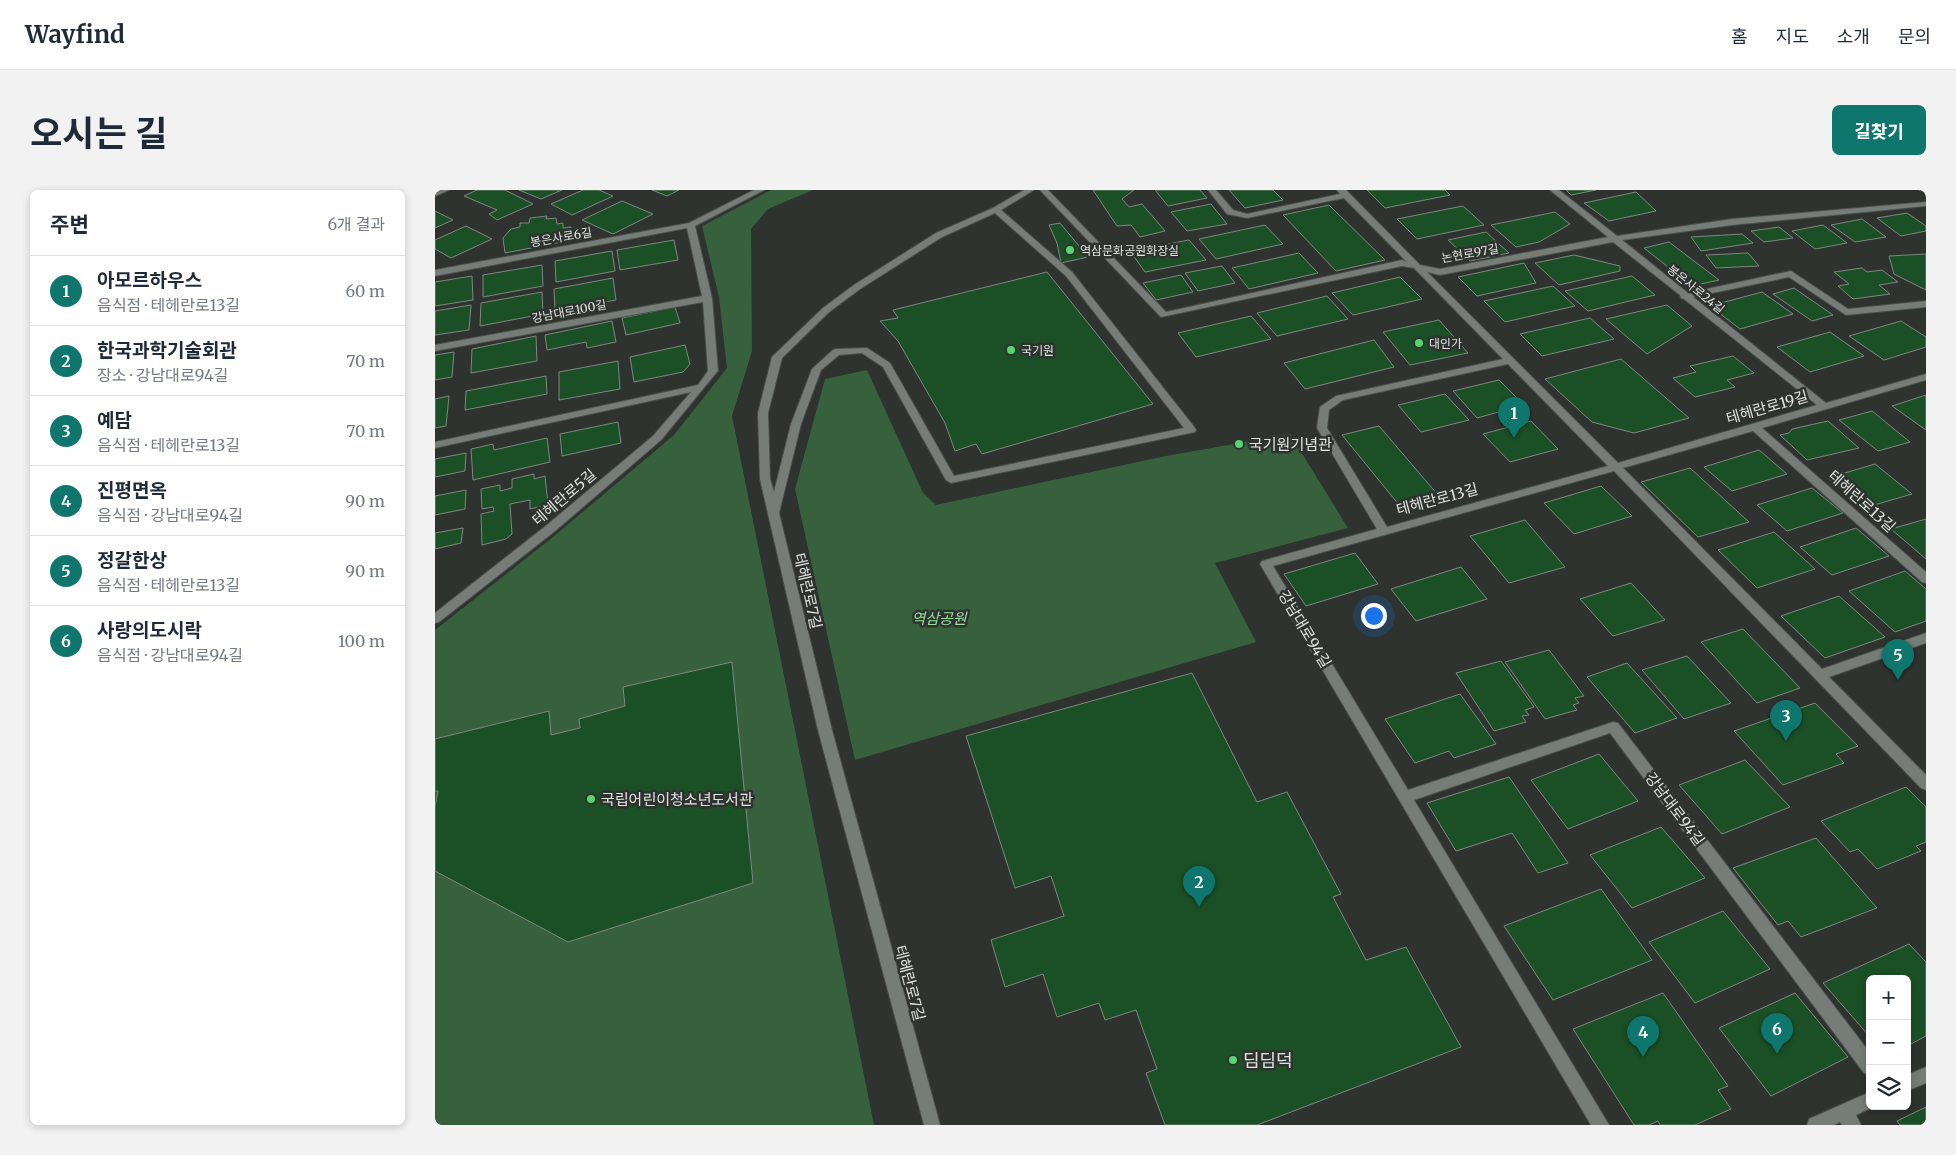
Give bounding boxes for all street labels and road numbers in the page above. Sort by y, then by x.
street label: 봉은사로6길 [529,224,593,250]
street label: 논현로97길 [1440,241,1500,265]
street label: 봉은사로24길 [1664,261,1728,317]
street label: 강남대로100길 [530,296,608,326]
street label: 테헤란로19길 [1724,386,1810,428]
street label: 테헤란로5길 [528,465,600,529]
street label: 테헤란로13길 [1824,466,1900,536]
street label: 테헤란로13길 [1394,479,1480,519]
street label: 테헤란로7길 [790,551,826,631]
street label: 강남대로94길 [1274,587,1336,671]
street label: 강남대로94길 [1641,769,1709,849]
street label: 테헤란로7길 [891,943,929,1023]

